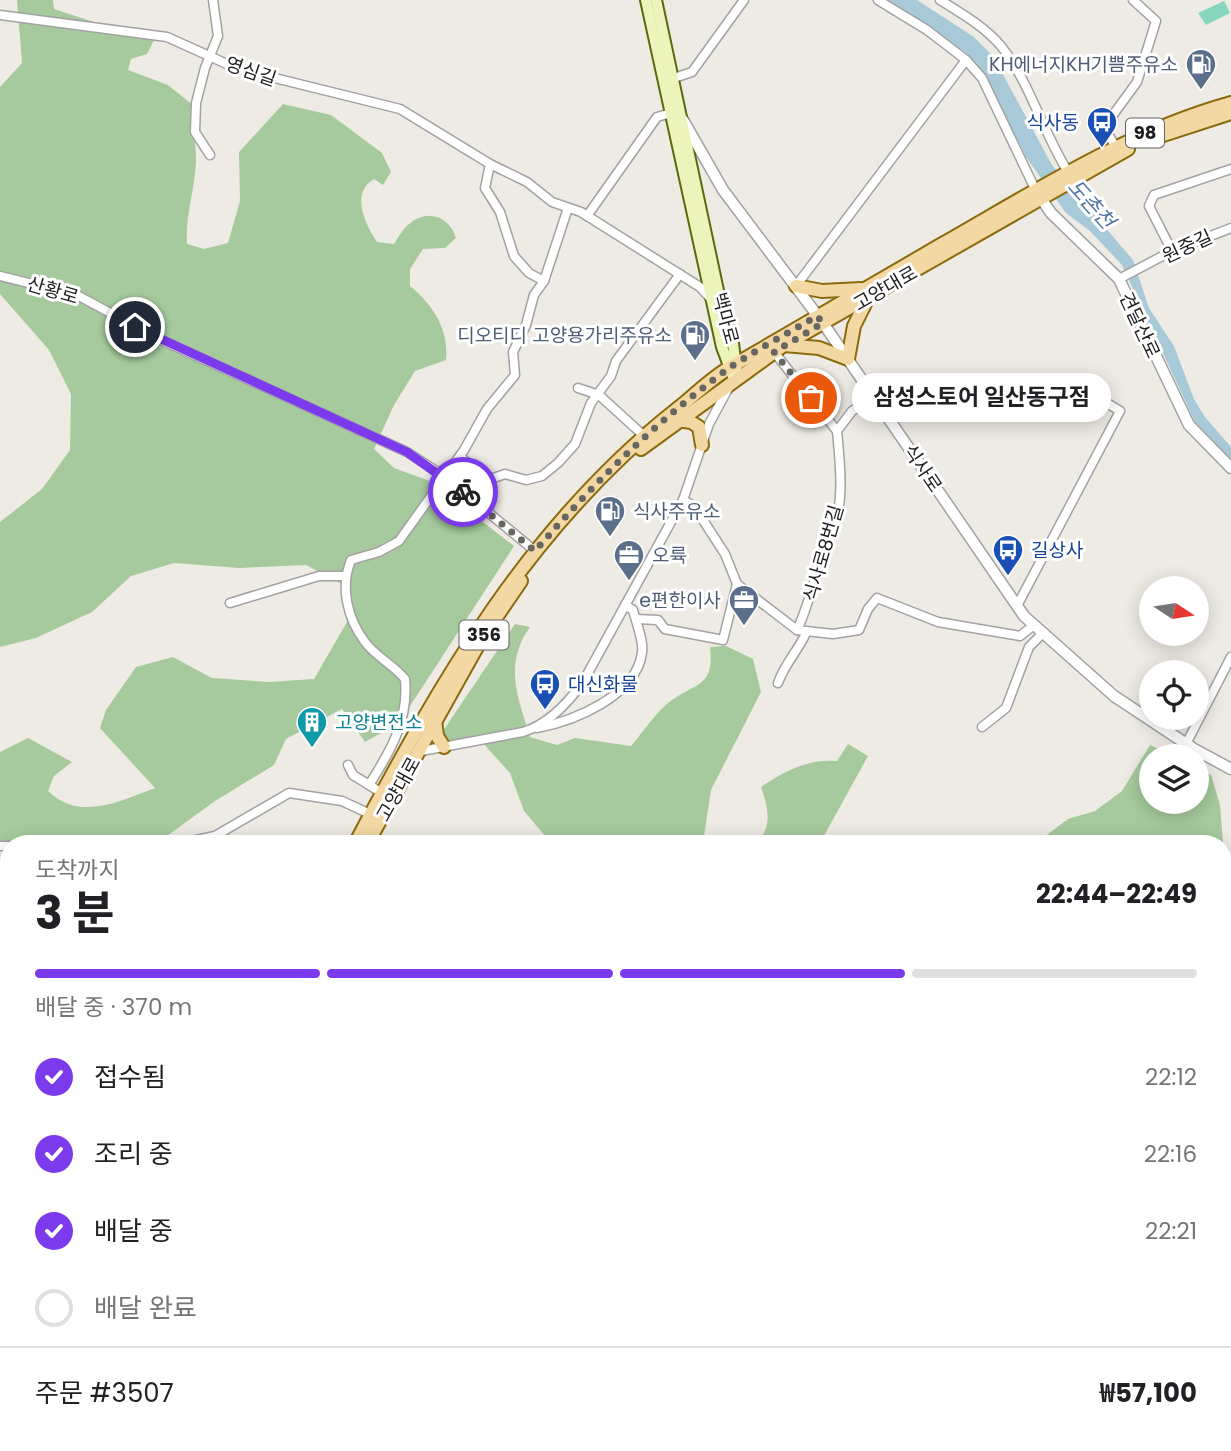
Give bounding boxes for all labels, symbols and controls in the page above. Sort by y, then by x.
fuel station icon: KH에너지KH기쁨주유소 [1184,47,1218,91]
street label: 영심길 [222,50,280,93]
place label: KH에너지KH기쁨주유소 [989,51,1178,78]
bus stop icon: 식사동 [1085,105,1119,149]
place label: 식사동 [1027,109,1079,136]
road number: 98 [1126,118,1164,148]
water label: 도촌천 [1061,172,1123,237]
street label: 원중길 [1158,223,1217,270]
street label: 고양대로 [848,259,922,318]
street label: 산황로 [24,270,82,311]
street label: 견달산로 [1113,288,1167,363]
street label: 백마로 [706,289,745,347]
pin [105,297,165,357]
icon: home [116,308,154,346]
fuel station icon: 디오티디 고양용가리주유소 [678,318,712,362]
place label: 디오티디 고양용가리주유소 [457,322,672,349]
pin [781,368,841,428]
callout: 삼성스토어 일산동구점 [853,374,1112,422]
icon: bag [792,379,830,417]
text: 삼성스토어 일산동구점 [873,381,1090,413]
street label: 식사로 [897,439,948,498]
courier [428,457,498,527]
icon: bike [444,473,482,511]
fuel station icon: 식사주유소 [593,494,627,538]
place label: 식사주유소 [633,498,720,525]
street label: 식사로8번길 [797,502,850,605]
bus stop icon: 길상사 [991,533,1025,577]
place label: 길상사 [1031,537,1083,564]
office icon: 오륙 [612,538,646,582]
place label: 오륙 [652,542,687,569]
north arrow [1139,576,1209,646]
map controls [1139,576,1209,814]
office icon: e편한이사 [727,583,761,627]
place label: e편한이사 [639,587,721,614]
road number: 356 [460,620,508,650]
button: locate [1139,660,1209,730]
bus stop icon: 대신화물 [528,667,562,711]
place label: 대신화물 [568,671,638,698]
building icon: 고양변전소 [295,705,329,749]
place label: 고양변전소 [335,709,422,736]
button: layers [1139,744,1209,814]
street label: 고양대로 [370,752,427,826]
text: 도착까지 [35,854,120,886]
text: 22:44–22:49 [1036,876,1197,912]
text: 3 분 [35,881,115,945]
text: 배달 중 · 370 m [35,991,192,1023]
icon: check [35,1058,73,1096]
text: 접수됨 [94,1059,166,1095]
text: 22:12 [1145,1061,1197,1093]
icon: check [35,1135,73,1173]
text: 조리 중 [94,1136,173,1172]
text: 22:16 [1144,1138,1197,1170]
icon: check [35,1212,73,1250]
text: 배달 중 [94,1213,173,1249]
text: 22:21 [1145,1215,1197,1247]
text: 배달 완료 [94,1290,197,1326]
text: 주문 #3507 [35,1375,174,1411]
text: ₩57,100 [1100,1375,1197,1411]

